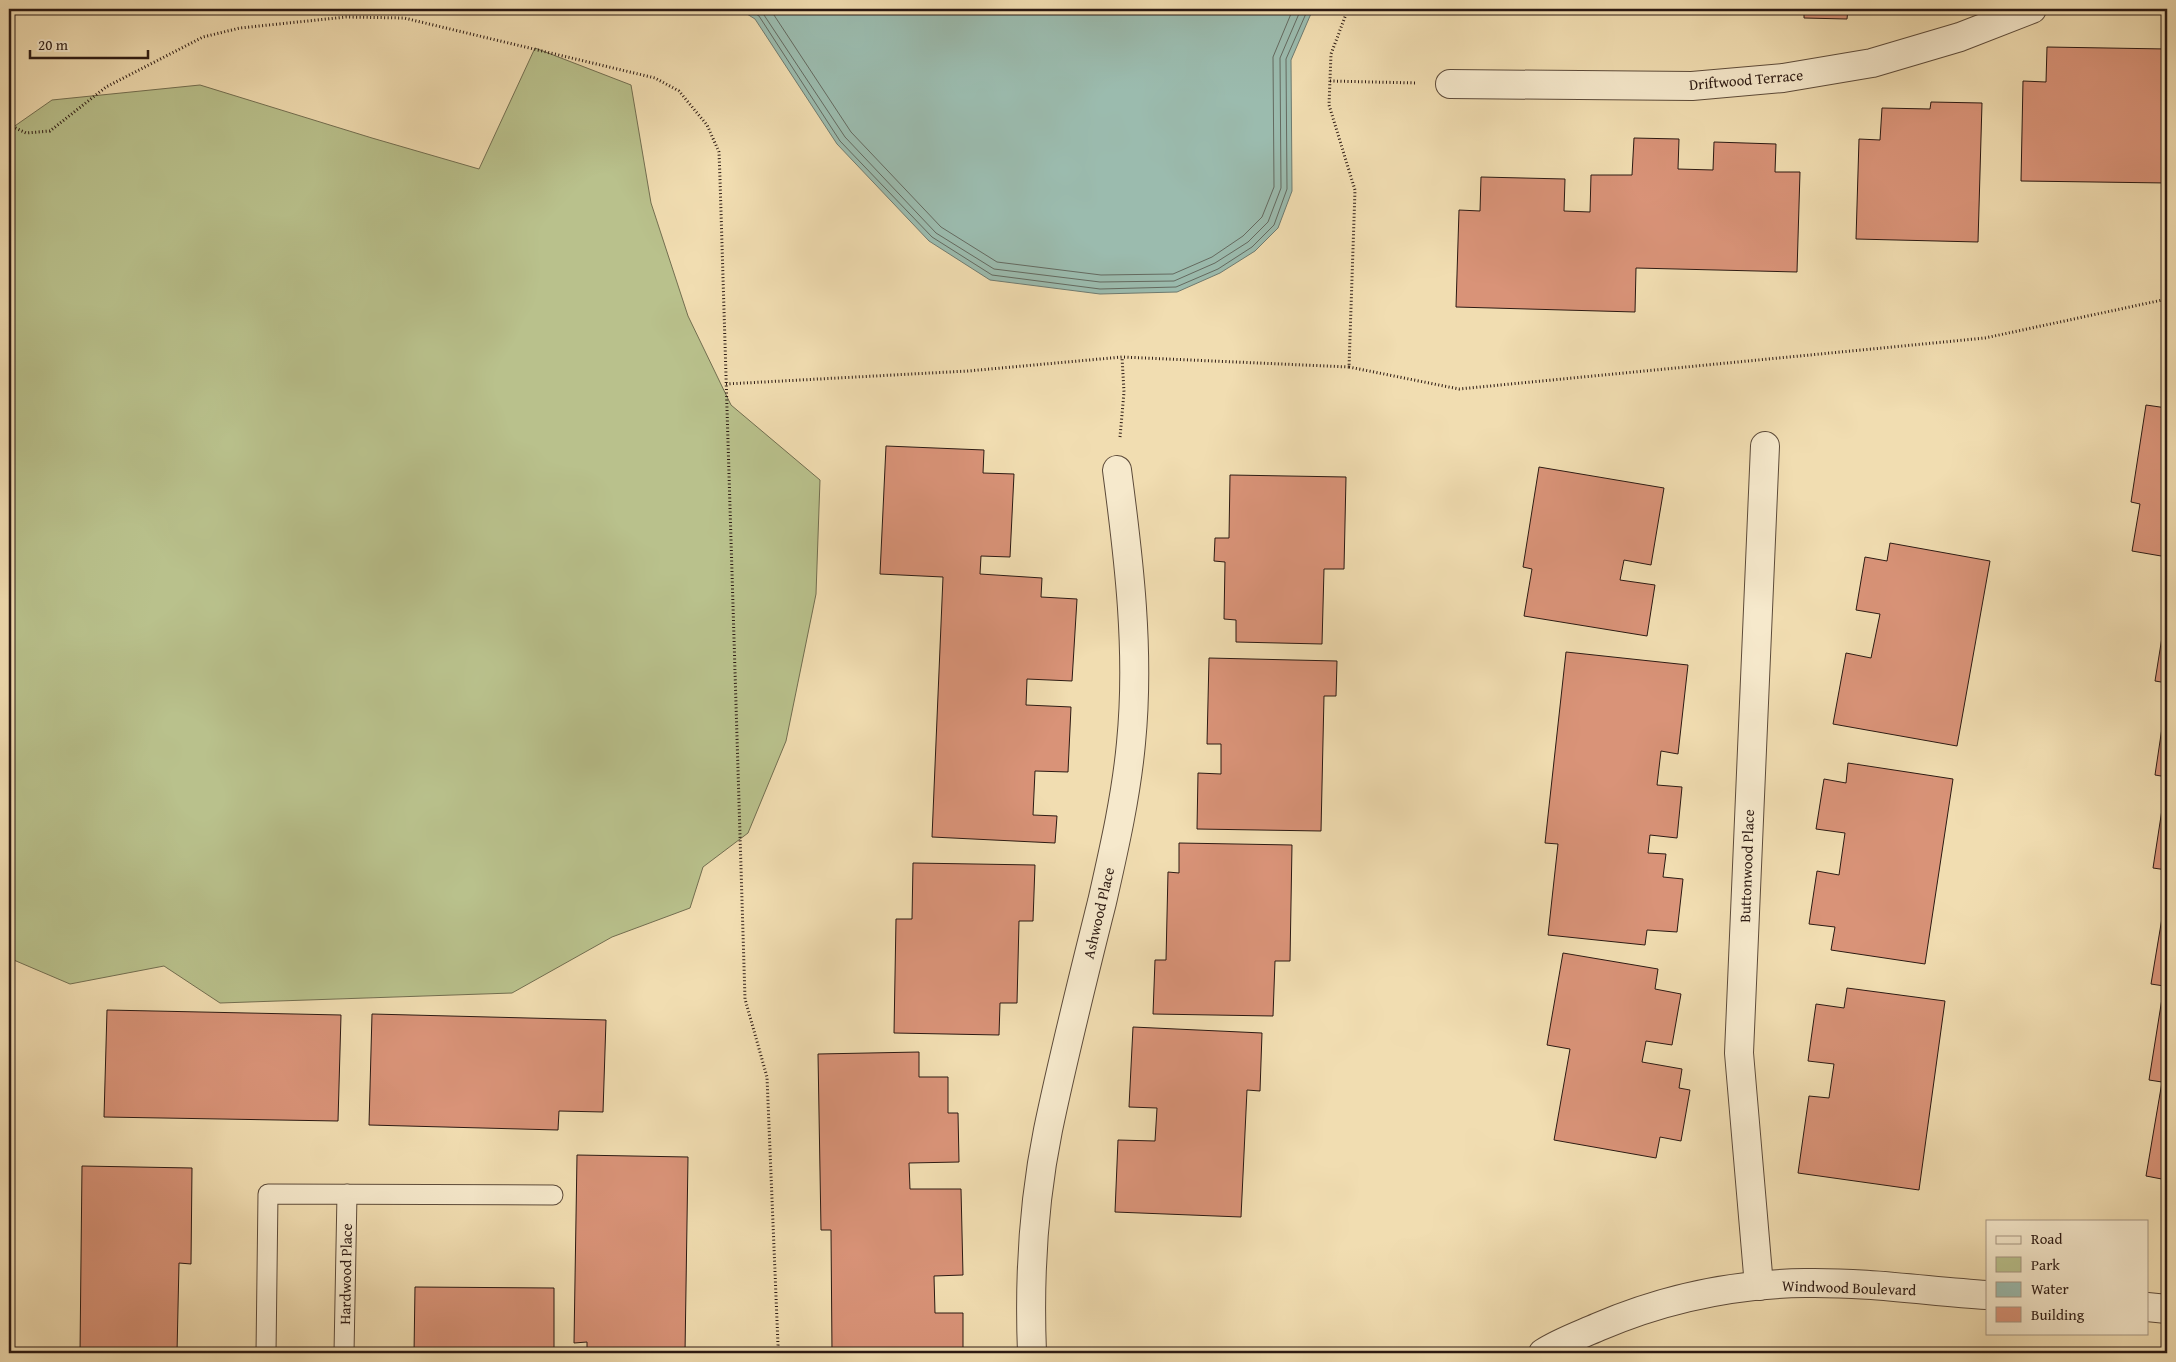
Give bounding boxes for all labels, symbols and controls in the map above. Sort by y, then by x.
scale bar [30,28,148,60]
text: 20 m [38,34,69,55]
street label: Driftwood Terrace [1688,64,1804,95]
street label: Buttonwood Place [1734,809,1759,923]
street label: Ashwood Place [1078,865,1119,961]
legend [1986,1220,2148,1334]
street label: Hardwood Place [334,1223,357,1325]
text: Road [2031,1228,2062,1249]
text: Park [2031,1254,2060,1275]
street label: Windwood Boulevard [1782,1275,1916,1300]
text: Water [2031,1278,2069,1299]
text: Building [2031,1304,2085,1325]

